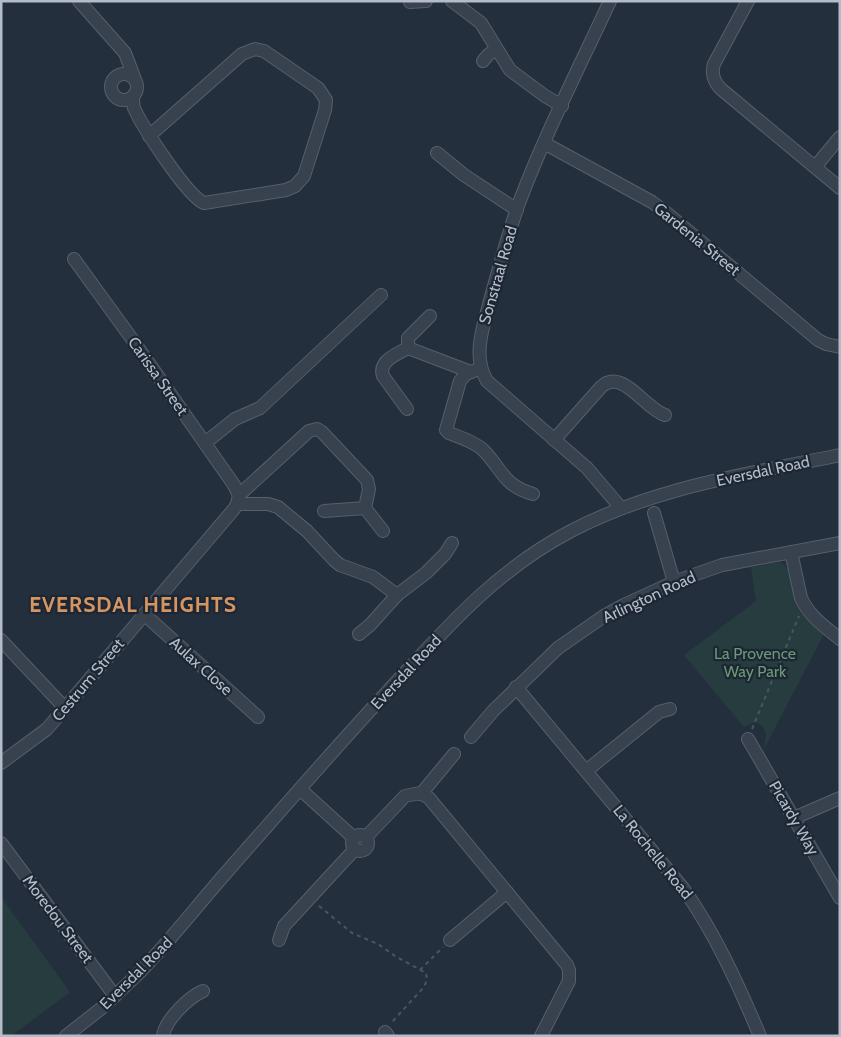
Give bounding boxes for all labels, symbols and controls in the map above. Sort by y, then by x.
street label: Gardenia Street [650,199,744,280]
street label: Sonstraal Road [475,224,521,326]
street label: Carissa Street [124,333,192,419]
street label: Eversdal Road [715,452,811,490]
street label: Arlington Road [599,567,699,627]
district label: EVERSDAL HEIGHTS [29,592,237,617]
street label: Eversdal Road [367,631,445,713]
street label: Aulax Close [166,633,236,699]
street label: Cestrum Street [48,634,128,725]
park label: La Provence Way Park [714,644,796,681]
street label: Picardy Way [765,777,823,859]
street label: La Rochelle Road [609,801,697,903]
street label: Moredou Street [19,871,98,967]
street label: Eversdal Road [96,933,176,1013]

